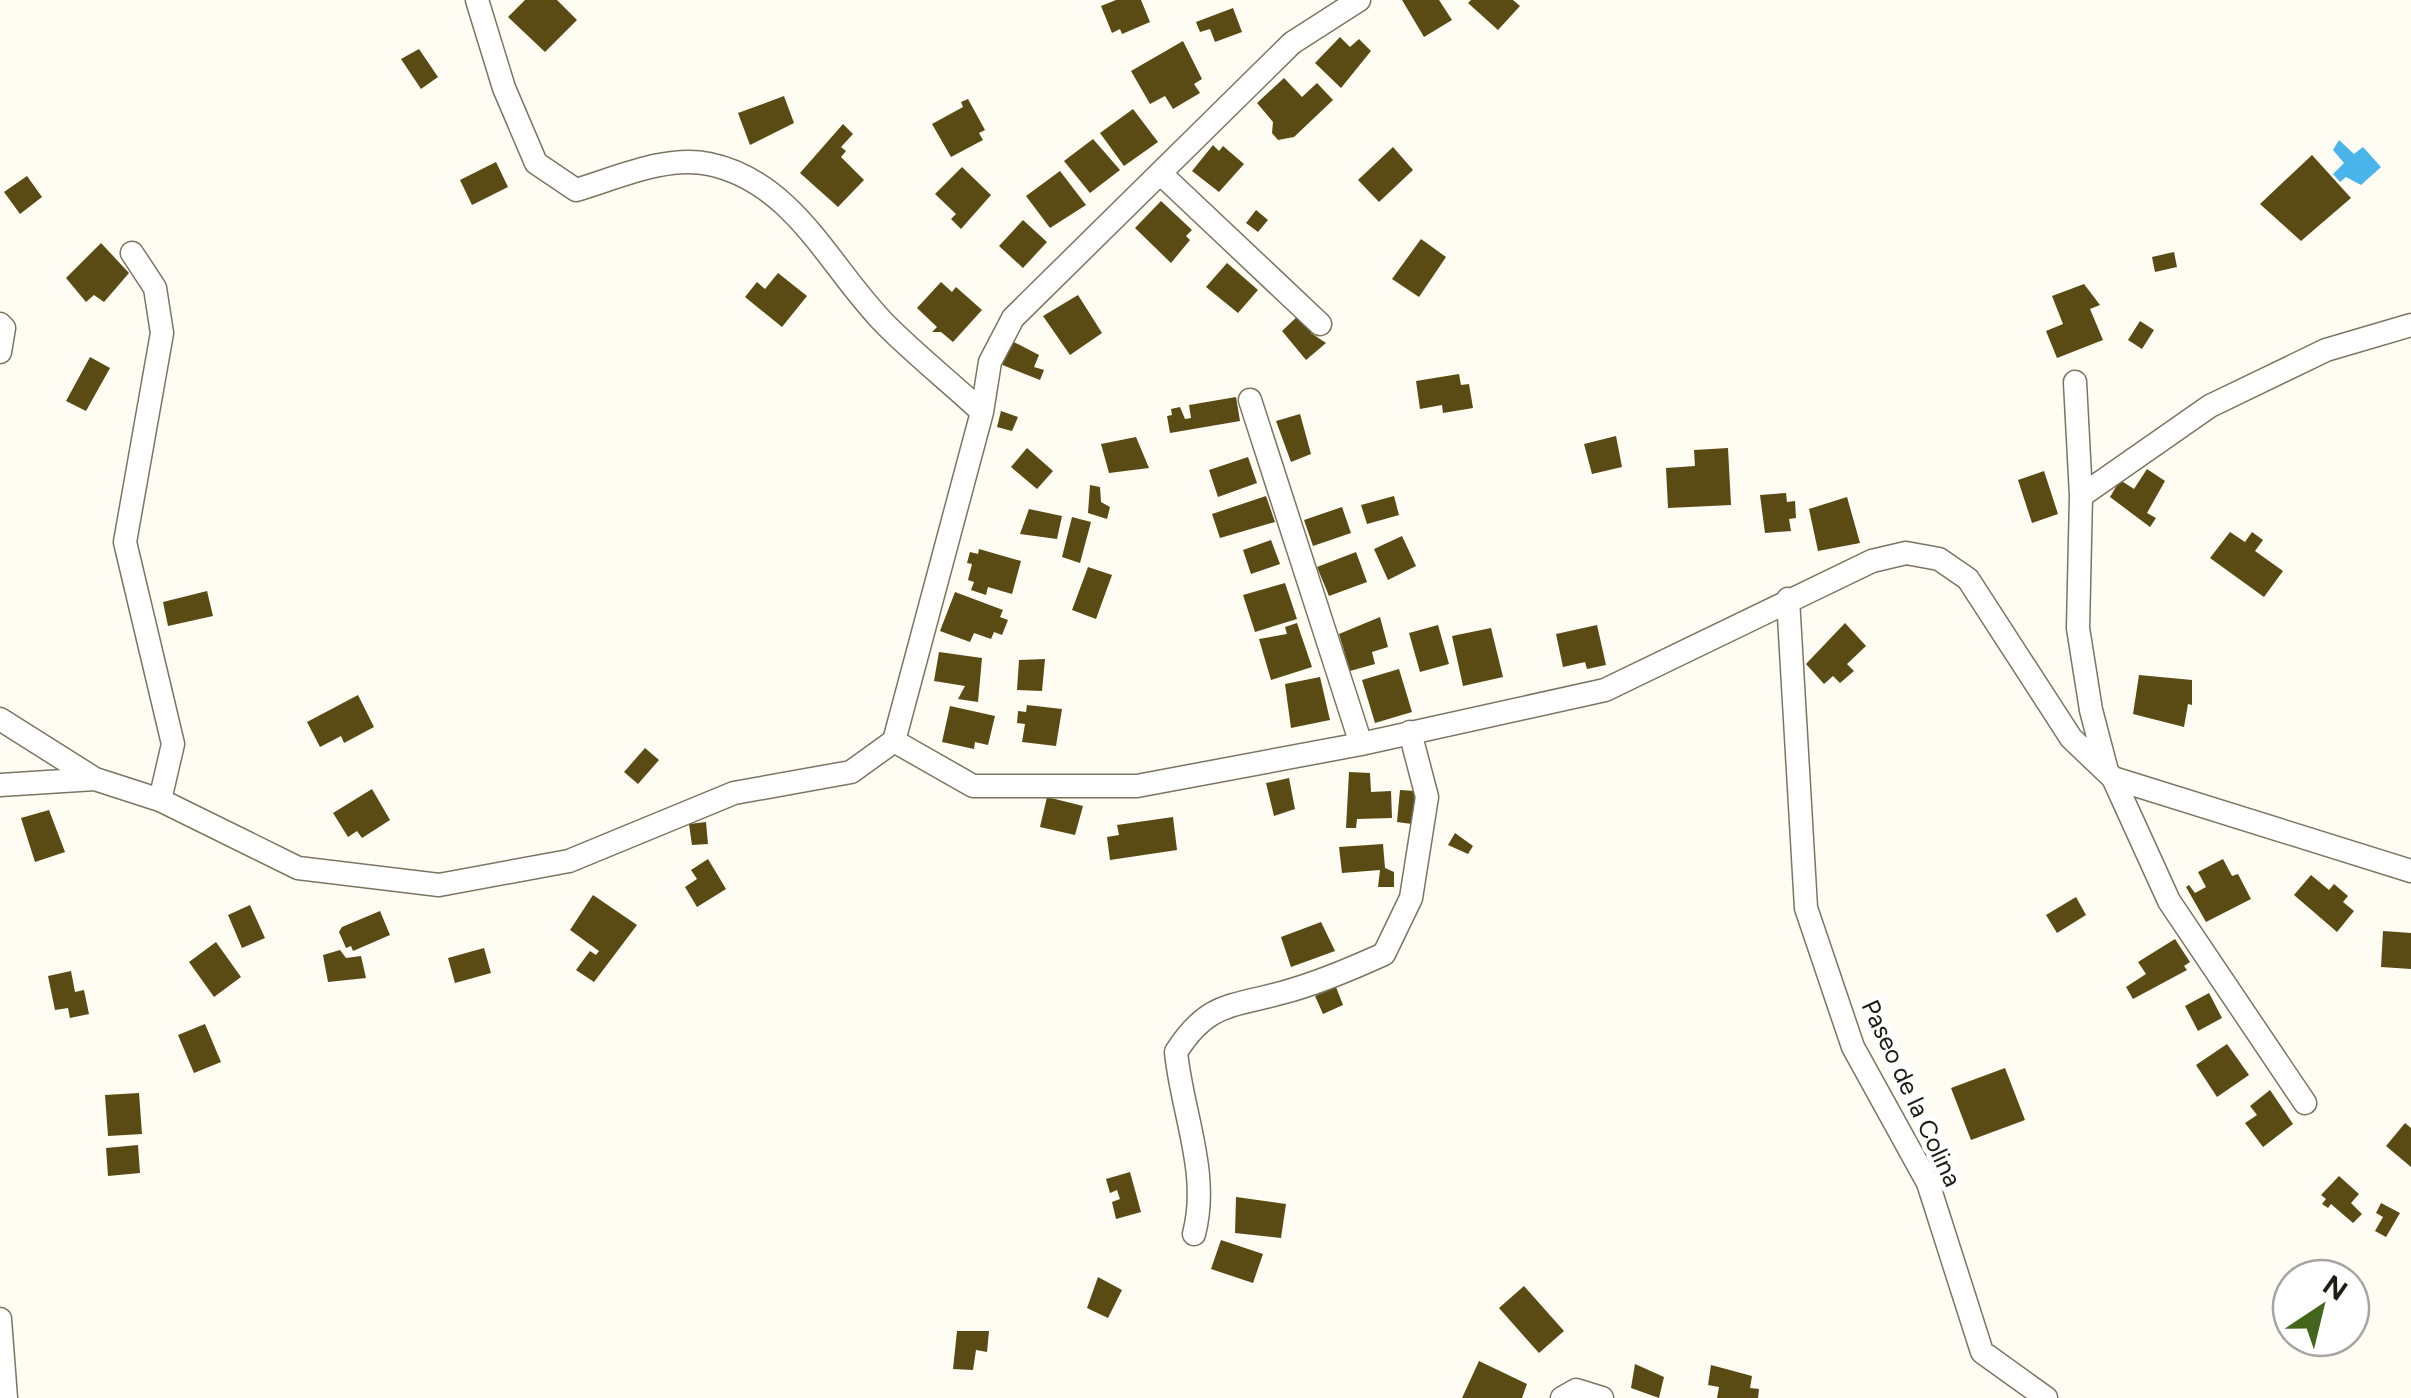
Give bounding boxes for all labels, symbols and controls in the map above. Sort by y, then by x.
street label: Paseo de la Colina [1856,995,1968,1191]
north arrow [2271,1258,2371,1358]
text: N [2317,1267,2354,1308]

